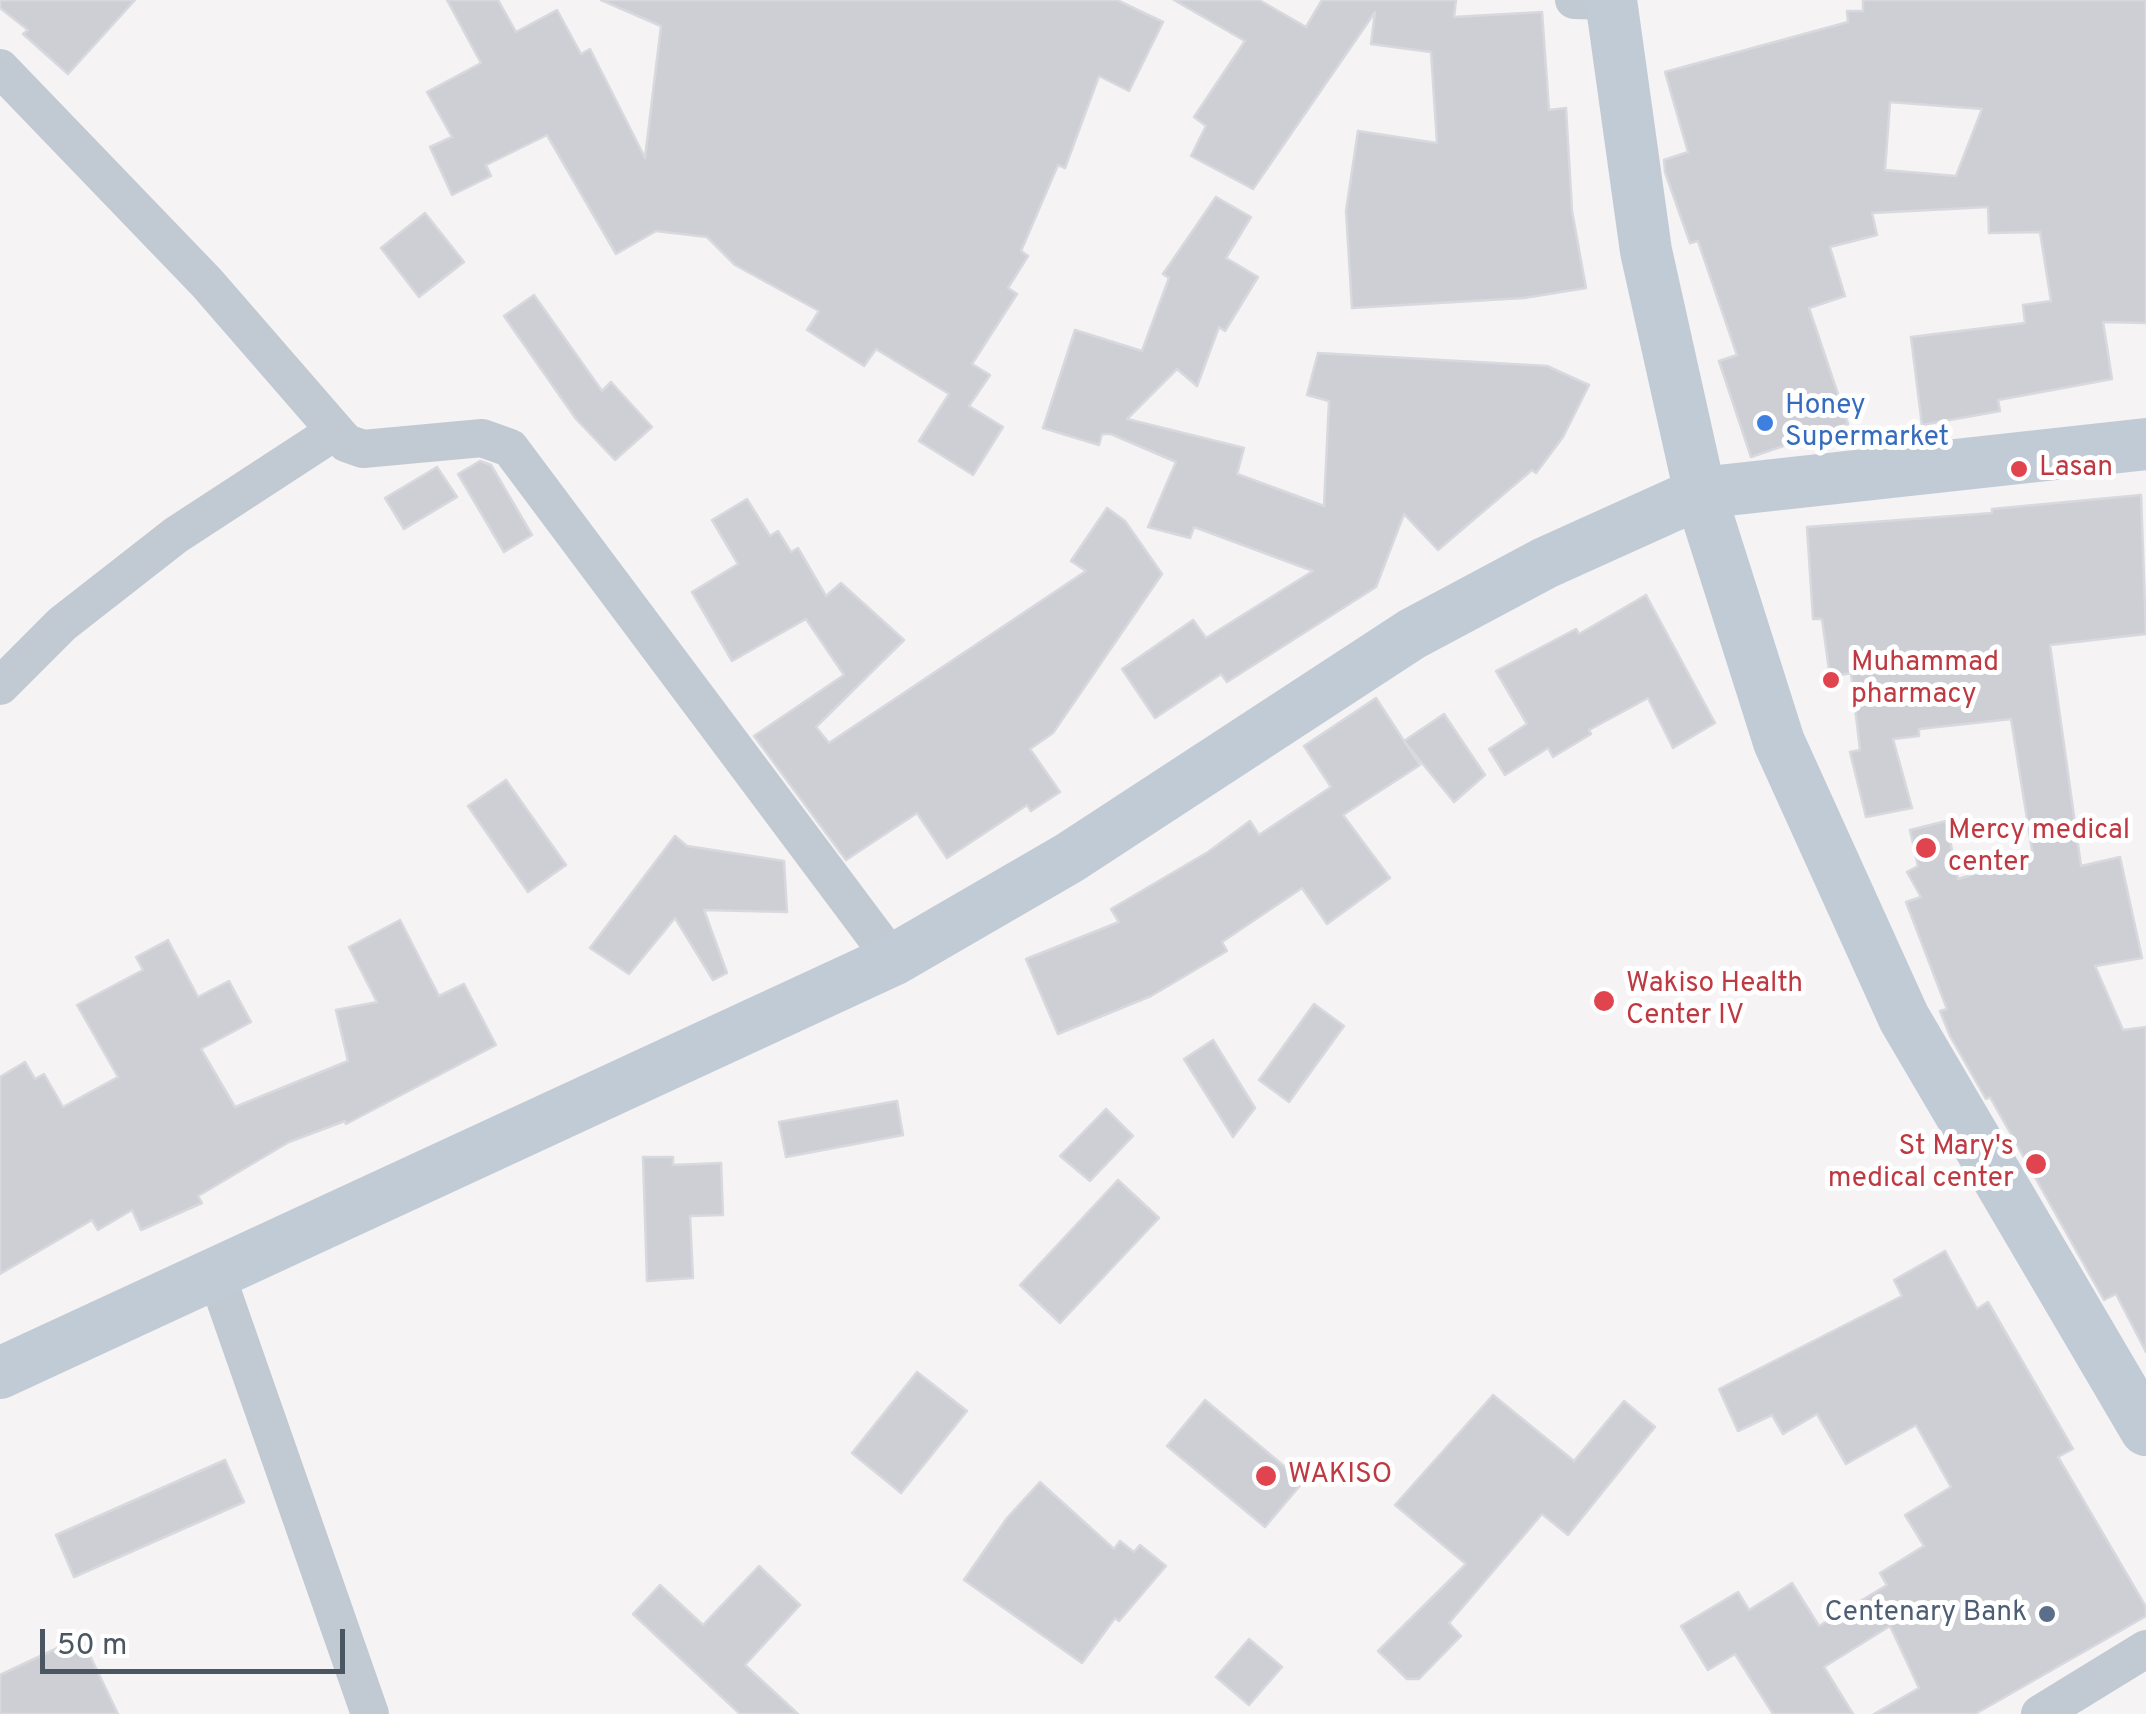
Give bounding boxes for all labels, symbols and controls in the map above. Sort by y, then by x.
place label: Honey Supermarket [1785,390,1949,456]
marker: Honey Supermarket [1754,412,1776,434]
place label: Lasan [2039,452,2113,486]
marker: Lasan [2008,458,2030,480]
place label: Muhammad pharmacy [1851,647,1999,713]
marker: Muhammad pharmacy [1820,669,1842,691]
place label: Mercy medical center [1948,815,2130,881]
marker: Mercy medical center [1913,835,1939,861]
place label: Wakiso Health Center IV [1626,968,1803,1034]
marker: Wakiso Health Center IV [1591,988,1617,1014]
place label: St Mary's medical center [1828,1131,2014,1197]
marker: St Mary's medical center [2023,1151,2049,1177]
place label: WAKISO [1288,1459,1392,1493]
marker: WAKISO [1253,1463,1279,1489]
place label: Centenary Bank [1825,1597,2027,1631]
marker: Centenary Bank [2036,1603,2058,1625]
scale bar [45,1609,350,1671]
text: 50 m [57,1628,127,1665]

